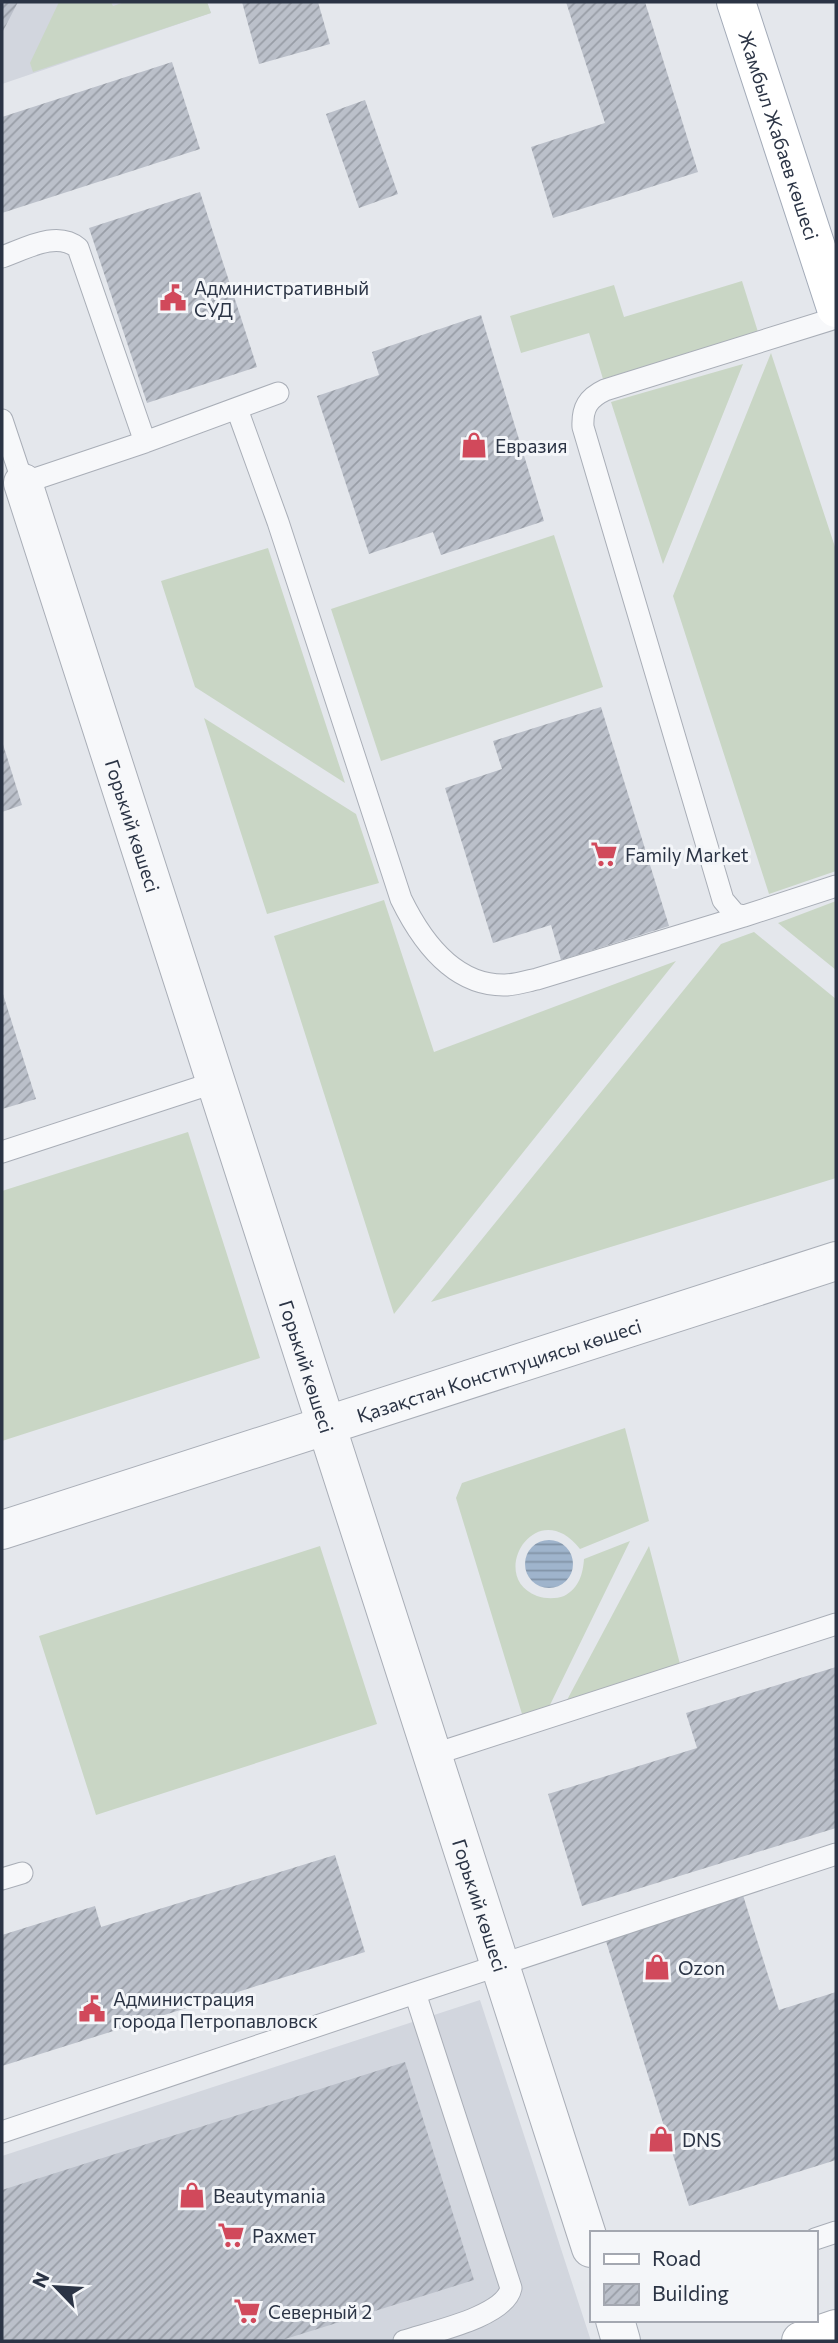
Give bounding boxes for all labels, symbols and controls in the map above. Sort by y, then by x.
street label: Жамбыл Жабаев көшесі [735,28,824,243]
place label: Административный СУД [194,276,369,321]
public building icon: Административный СУД [158,283,188,313]
shop icon: Евразия [459,430,489,460]
place label: Евразия [495,434,567,457]
street label: Горький көшесі [101,756,165,895]
supermarket icon: Family Мarket [589,839,619,869]
place label: Family Мarket [625,843,749,866]
street label: Горький көшесі [275,1297,339,1436]
street label: Қазақстан Конституциясы көшесі [354,1313,644,1426]
street label: Горький көшесі [449,1836,513,1975]
shop icon: Ozon [642,1952,672,1982]
place label: Ozon [678,1956,725,1979]
place label: Администрация города Петропавловск [113,1987,318,2032]
public building icon: Администрация города Петропавловск [77,1994,107,2024]
shop icon: DNS [646,2124,676,2154]
place label: DNS [682,2128,721,2151]
shop icon: Beautymania [177,2180,207,2210]
place label: Beautymania [213,2184,326,2207]
supermarket icon: Рахмет [216,2220,246,2250]
place label: Рахмет [252,2224,316,2247]
legend [590,2231,817,2322]
text: Road [652,2245,701,2270]
north arrow [21,2252,91,2322]
text: N [27,2268,54,2291]
text: Building [652,2280,729,2305]
supermarket icon: Северный 2 [232,2296,262,2326]
place label: Северный 2 [268,2300,372,2323]

